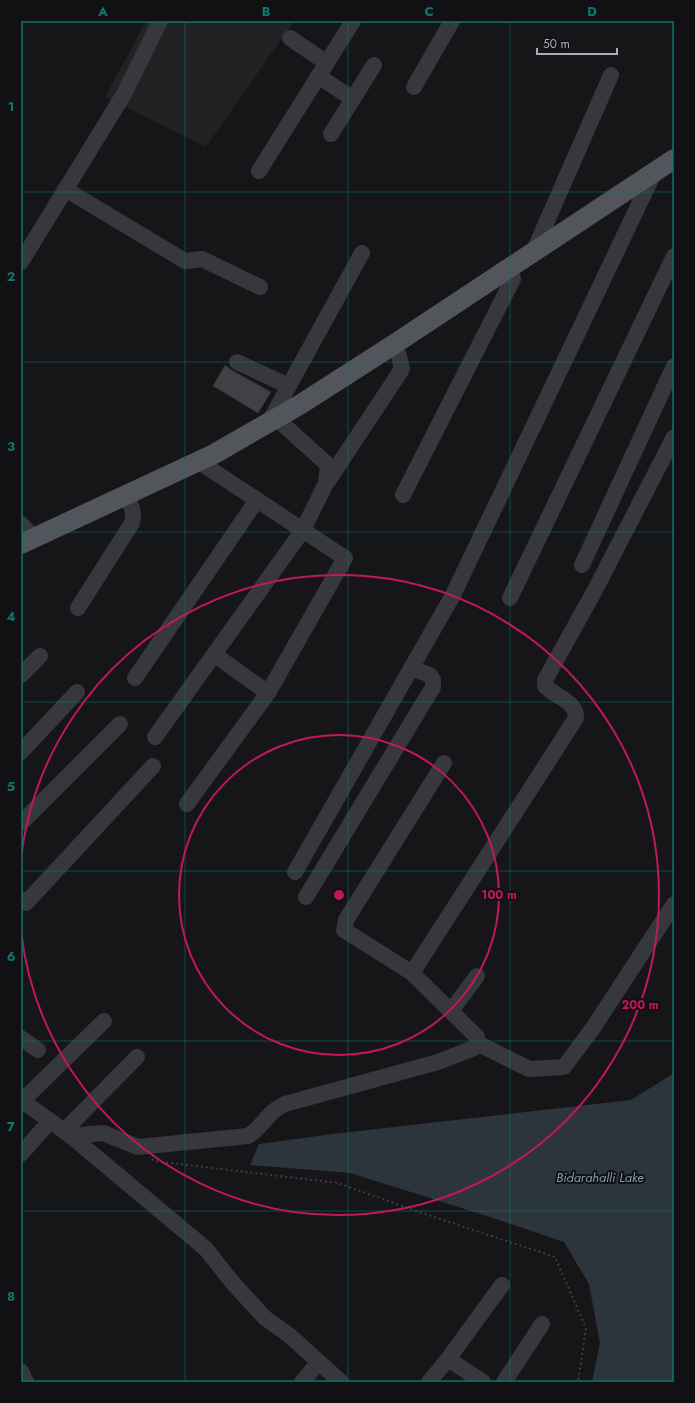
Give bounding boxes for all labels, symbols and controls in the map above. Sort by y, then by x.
text: A [97,2,108,21]
text: B [262,2,271,21]
text: C [424,2,434,21]
text: D [587,2,597,21]
scale bar [537,30,617,56]
text: 50 m [543,35,570,53]
text: 1 [8,97,14,116]
text: 2 [7,267,15,286]
text: 3 [7,437,15,456]
text: 4 [6,607,16,626]
text: 5 [7,777,15,796]
text: 100 m [481,886,517,904]
centre of rings [332,888,346,902]
text: 6 [7,947,16,966]
text: 200 m [621,996,659,1014]
text: 7 [7,1117,15,1136]
water label: Bidarahalli Lake [556,1168,644,1187]
text: 8 [7,1287,15,1306]

